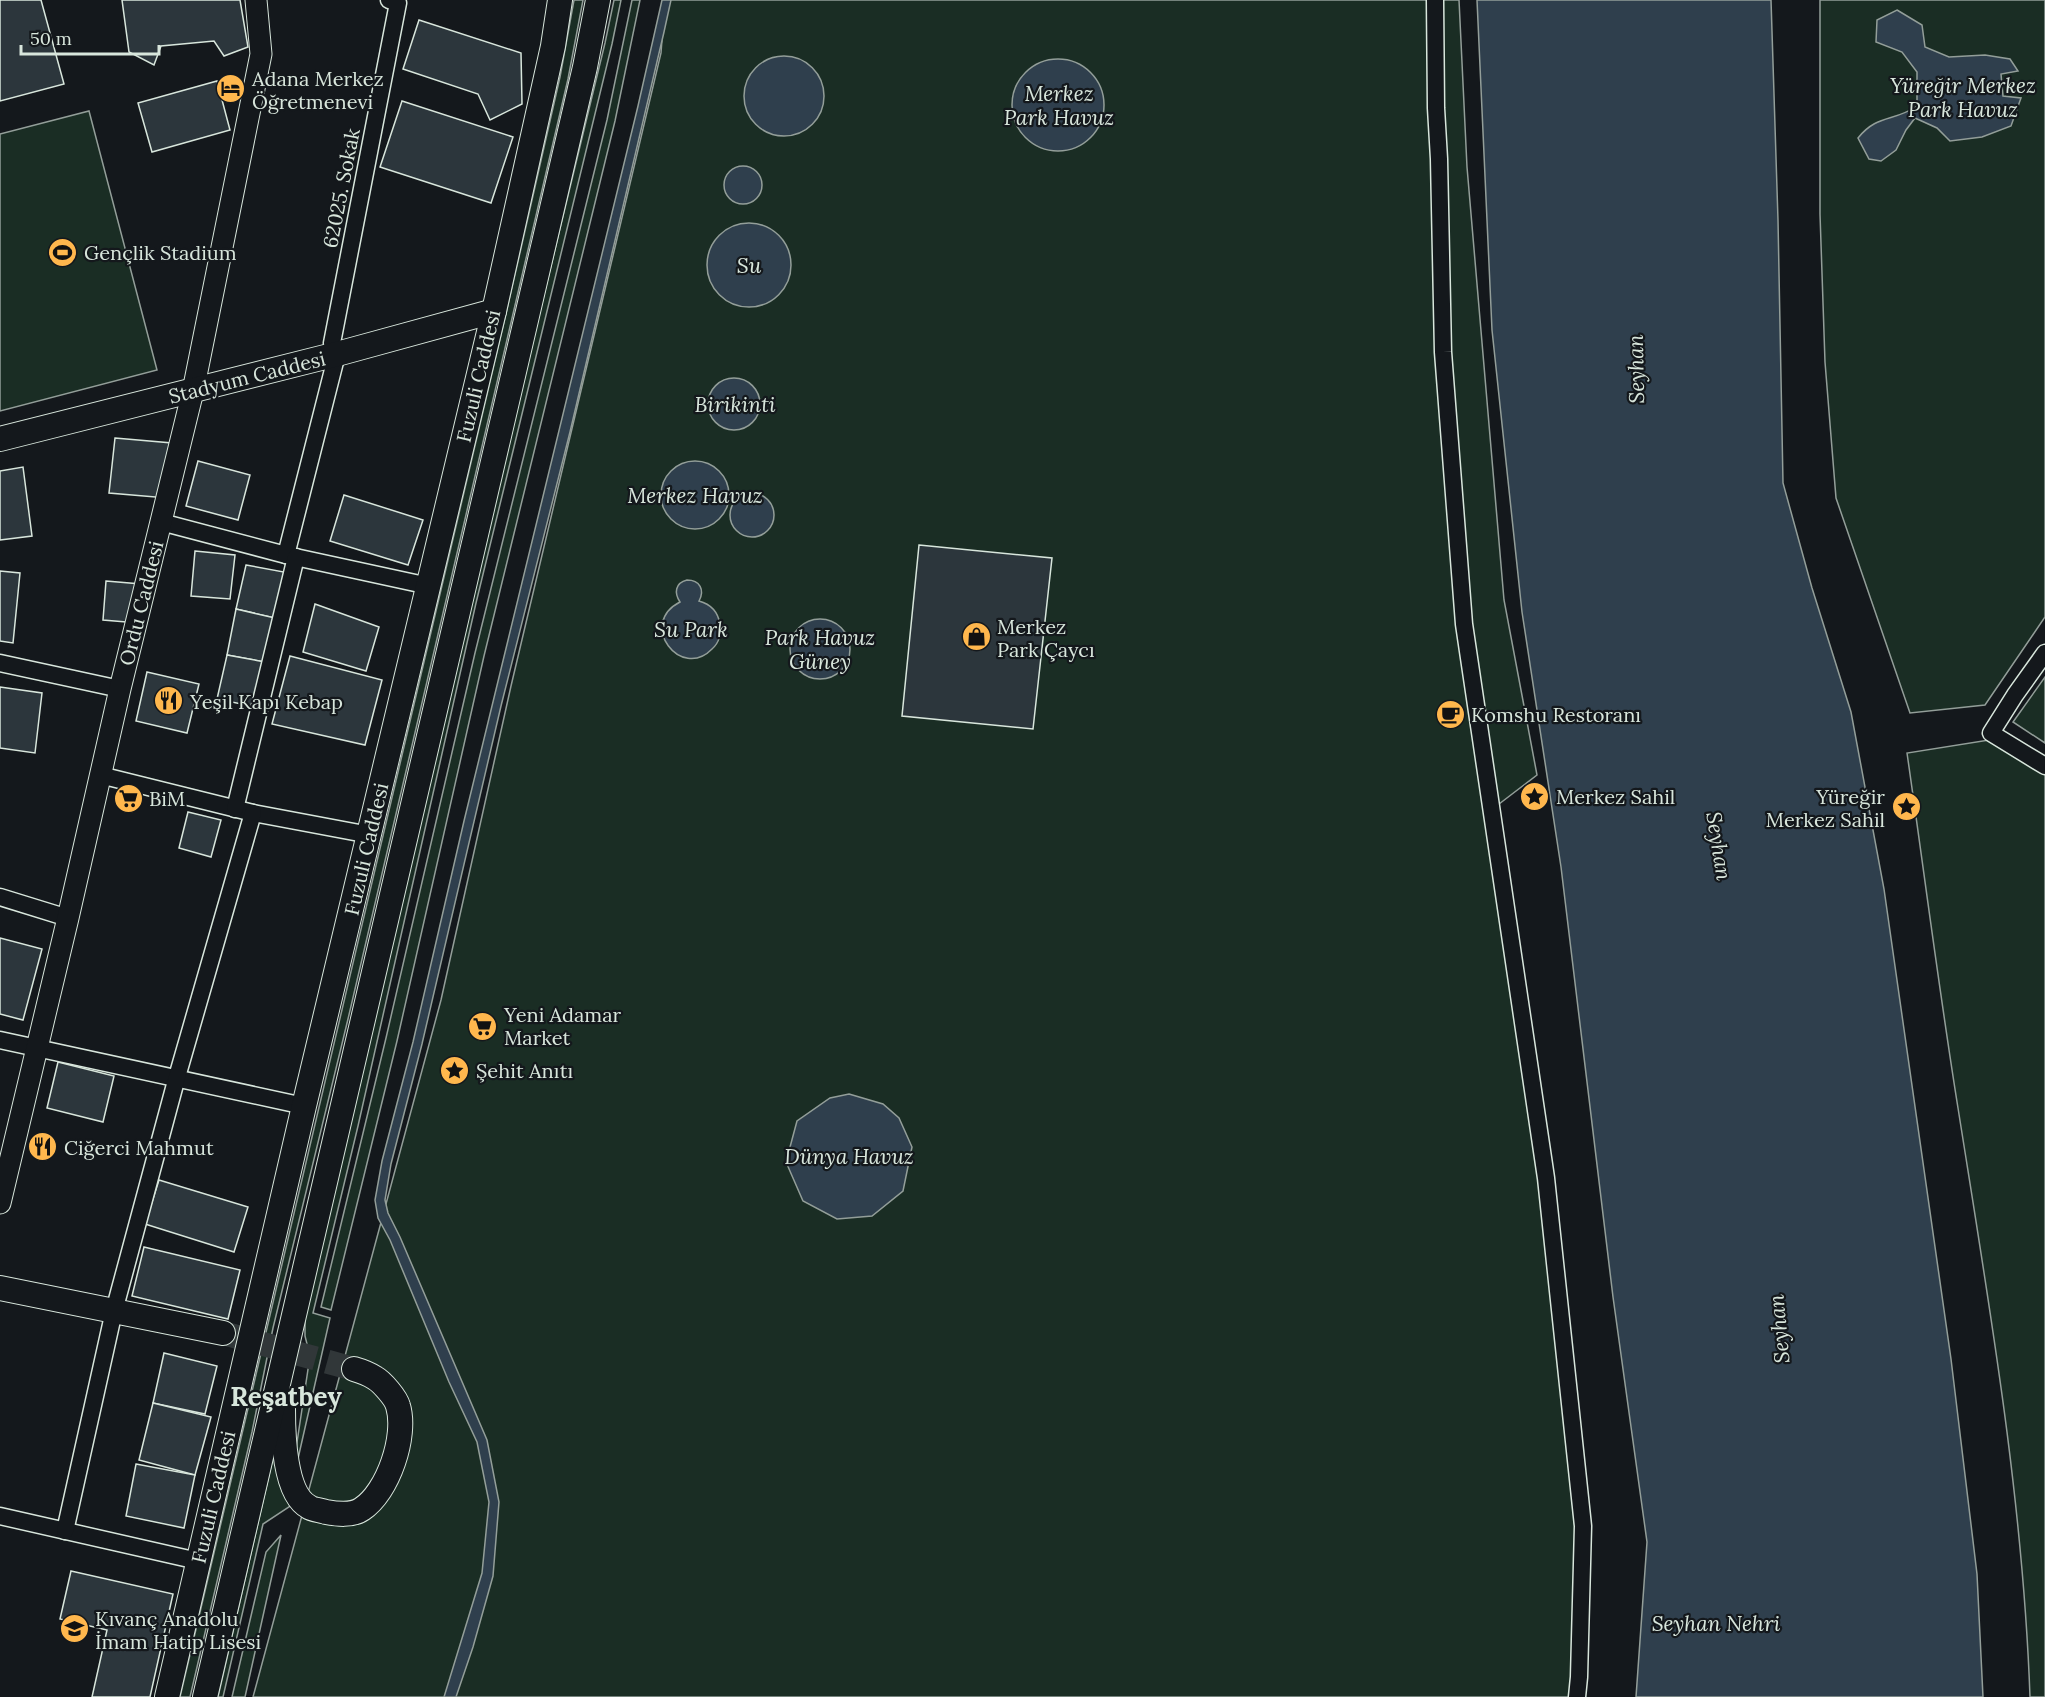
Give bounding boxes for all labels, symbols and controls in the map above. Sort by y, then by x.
scale bar [21,18,159,56]
text: 50 m [30,27,72,50]
place label: Adana Merkez Öğretmenevi [251,66,384,114]
water label: Yüreğir Merkez Park Havuz [1890,72,2036,123]
hotel icon: Adana Merkez Öğretmenevi [215,73,247,105]
water label: Merkez Park Havuz [1004,80,1114,131]
street label: 62025. Sokak [317,126,365,250]
sports icon: Gençlik Stadium [47,236,79,268]
place label: Gençlik Stadium [84,240,237,265]
water label: Su [737,252,762,279]
street label: Fuzuli Caddesi [451,307,505,445]
water label: Seyhan [1622,334,1650,404]
street label: Stadyum Caddesi [166,345,328,409]
water label: Birikinti [694,391,776,418]
water label: Merkez Havuz [627,482,763,509]
street label: Ordu Caddesi [113,538,169,668]
place label: Merkez Park Çaycı [997,614,1095,662]
water label: Su Park [654,616,728,643]
shop icon: Merkez Park Çaycı [960,621,992,653]
water label: Park Havuz Güney [765,624,875,675]
restaurant icon: Yeşil Kapı Kebap [153,685,185,717]
place label: Yeşil Kapı Kebap [189,689,343,714]
cafe icon: Komshu Restoranı [1434,698,1466,730]
place label: Komshu Restoranı [1471,702,1641,727]
street label: Fuzuli Caddesi [339,780,393,918]
place icon: Merkez Sahil [1519,780,1551,812]
supermarket icon: BiM [112,782,144,814]
place label: Merkez Sahil [1556,784,1675,809]
place label: Yüreğir Merkez Sahil [1766,784,1885,832]
place label: BiM [149,786,185,811]
place icon: Yüreğir Merkez Sahil [1890,791,1922,823]
water label: Seyhan [1700,810,1738,882]
place label: Yeni Adamar Market [503,1002,622,1050]
supermarket icon: Yeni Adamar Market [467,1010,499,1042]
place icon: Şehit Anıtı [439,1054,471,1086]
place label: Şehit Anıtı [476,1058,573,1083]
restaurant icon: Ciğerci Mahmut [27,1131,59,1163]
place label: Ciğerci Mahmut [64,1135,214,1160]
water label: Dünya Havuz [784,1143,914,1170]
water label: Seyhan [1763,1293,1795,1365]
district label: Reşatbey [230,1380,342,1413]
street label: Fuzuli Caddesi [186,1428,240,1566]
place label: Kıvanç Anadolu İmam Hatip Lisesi [95,1606,261,1654]
water label: Seyhan Nehri [1652,1610,1781,1637]
school or university icon: Kıvanç Anadolu İmam Hatip Lisesi [58,1613,90,1645]

